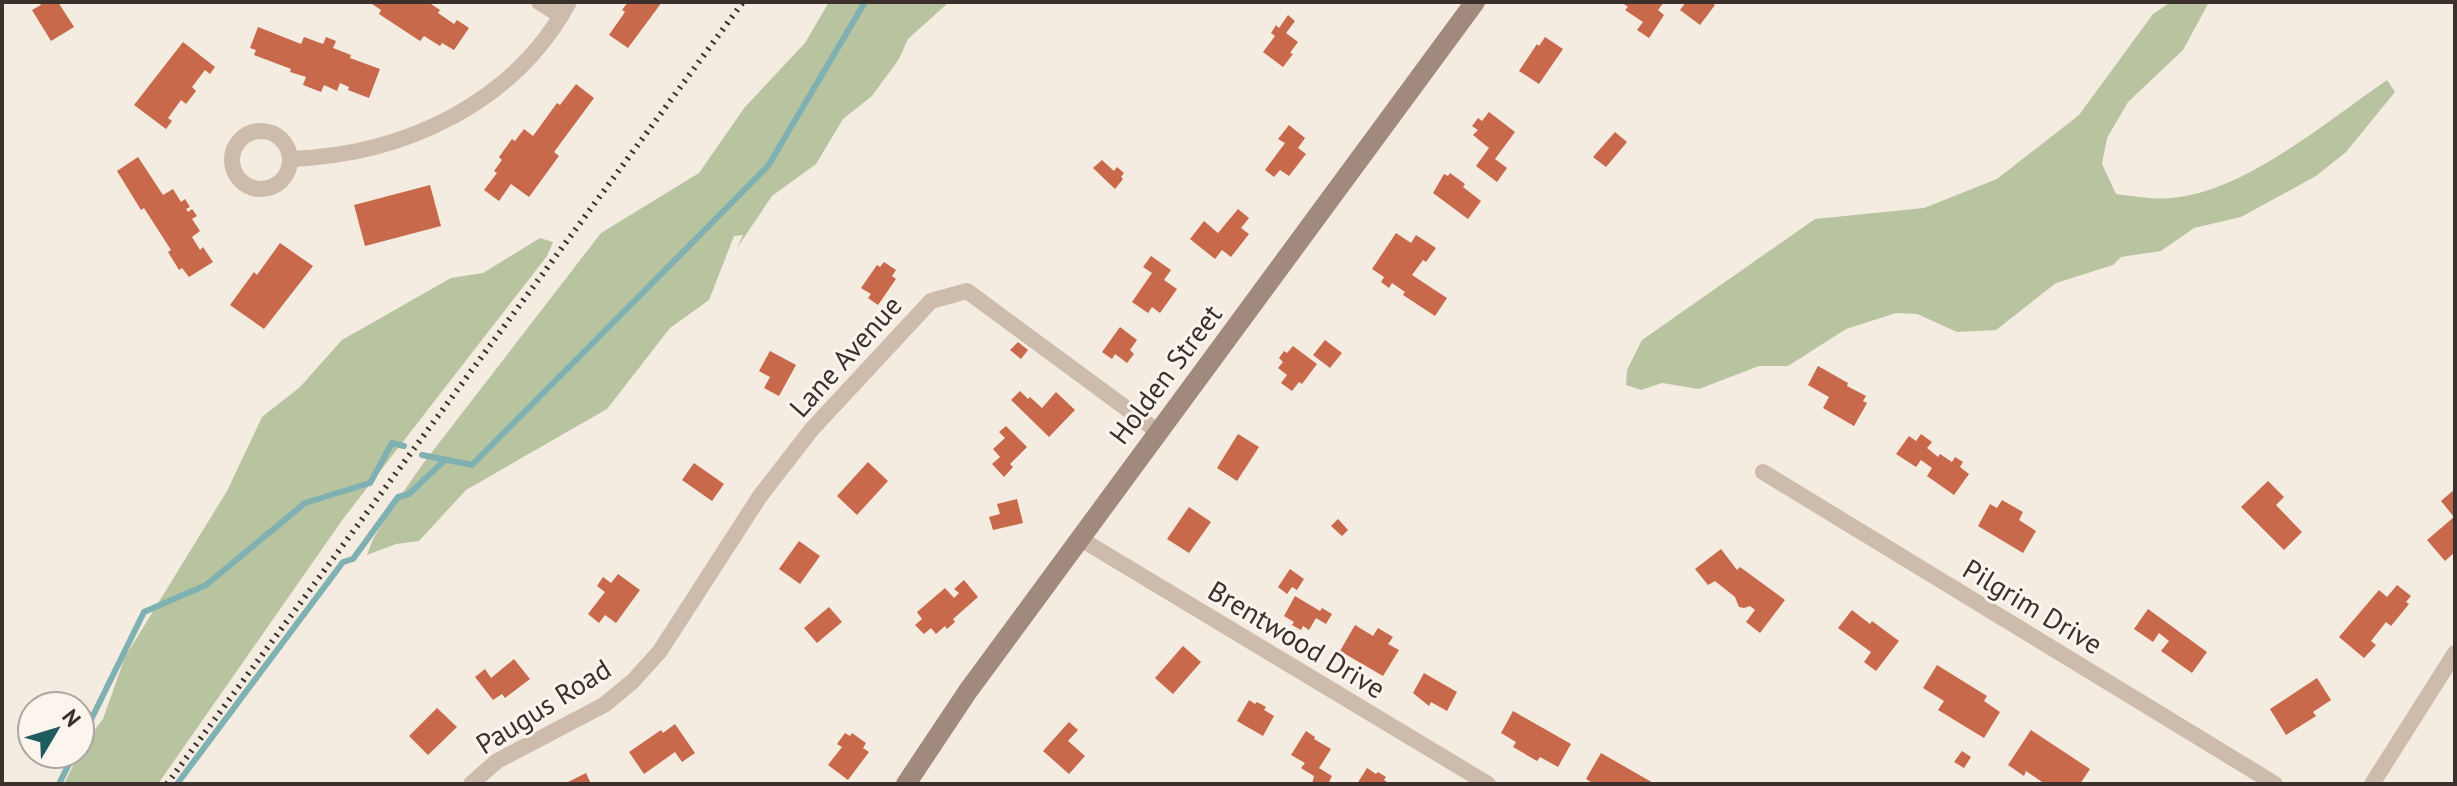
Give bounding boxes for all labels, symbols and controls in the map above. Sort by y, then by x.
street label: Lane Avenue [781,287,909,425]
street label: Holden Street [1100,296,1230,451]
street label: Pilgrim Drive [1956,550,2110,662]
street label: Brentwood Drive [1202,572,1392,706]
street label: Paugus Road [469,650,617,762]
north arrow [16,690,96,770]
text: N [56,703,87,732]

